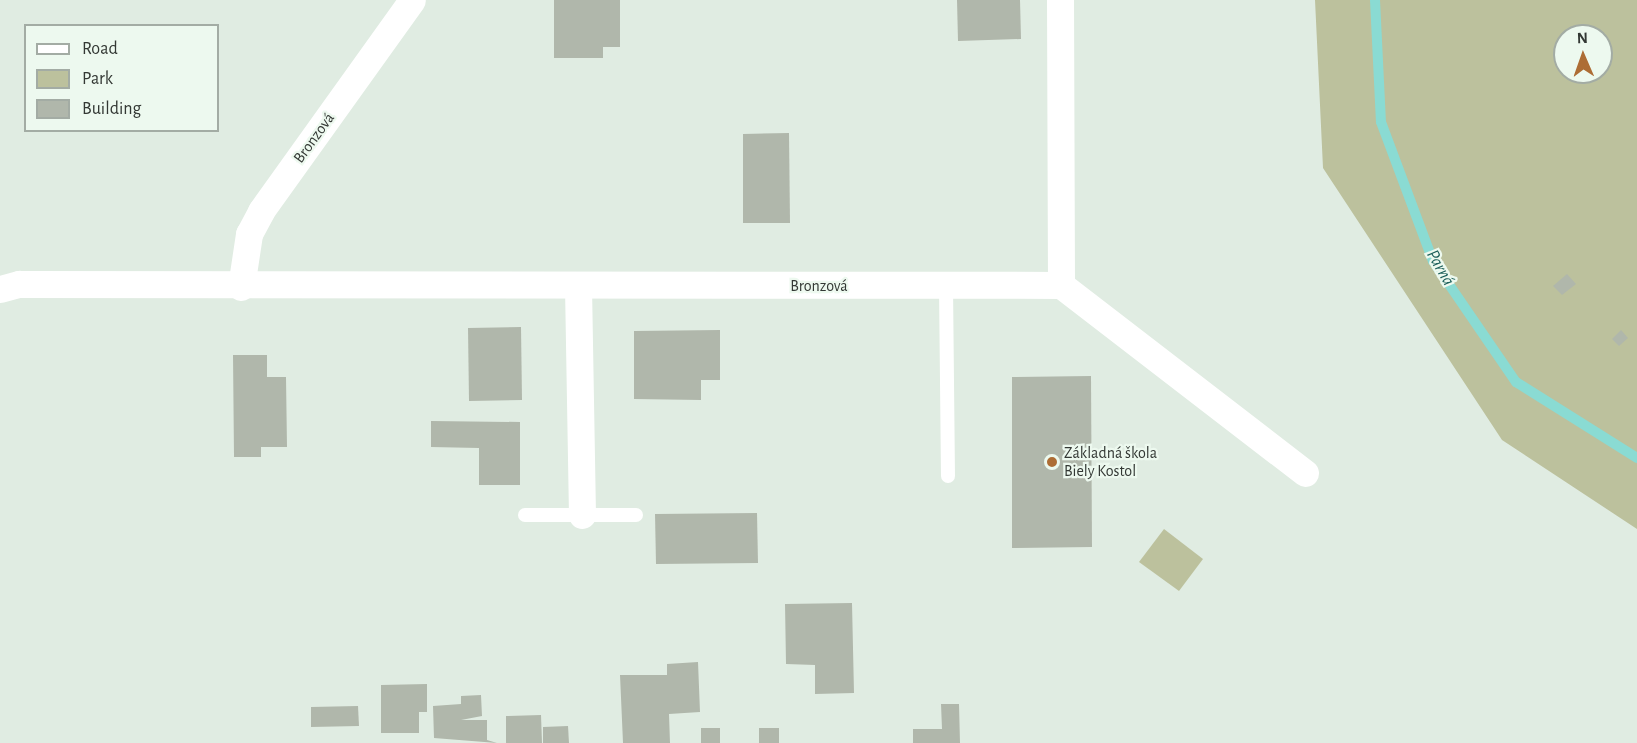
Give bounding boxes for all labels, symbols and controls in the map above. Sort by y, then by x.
legend [24,24,219,132]
north arrow [1553,24,1613,84]
text: N [1577,30,1588,46]
text: Road [82,40,118,58]
text: Park [82,70,113,88]
text: Building [82,100,141,118]
street label: Bronzová [289,109,339,167]
water label: Parná [1421,246,1459,290]
street label: Bronzová [790,276,848,296]
place label: Základná škola Biely Kostol [1064,443,1157,481]
marker: Základná škola Biely Kostol [1045,455,1059,469]

